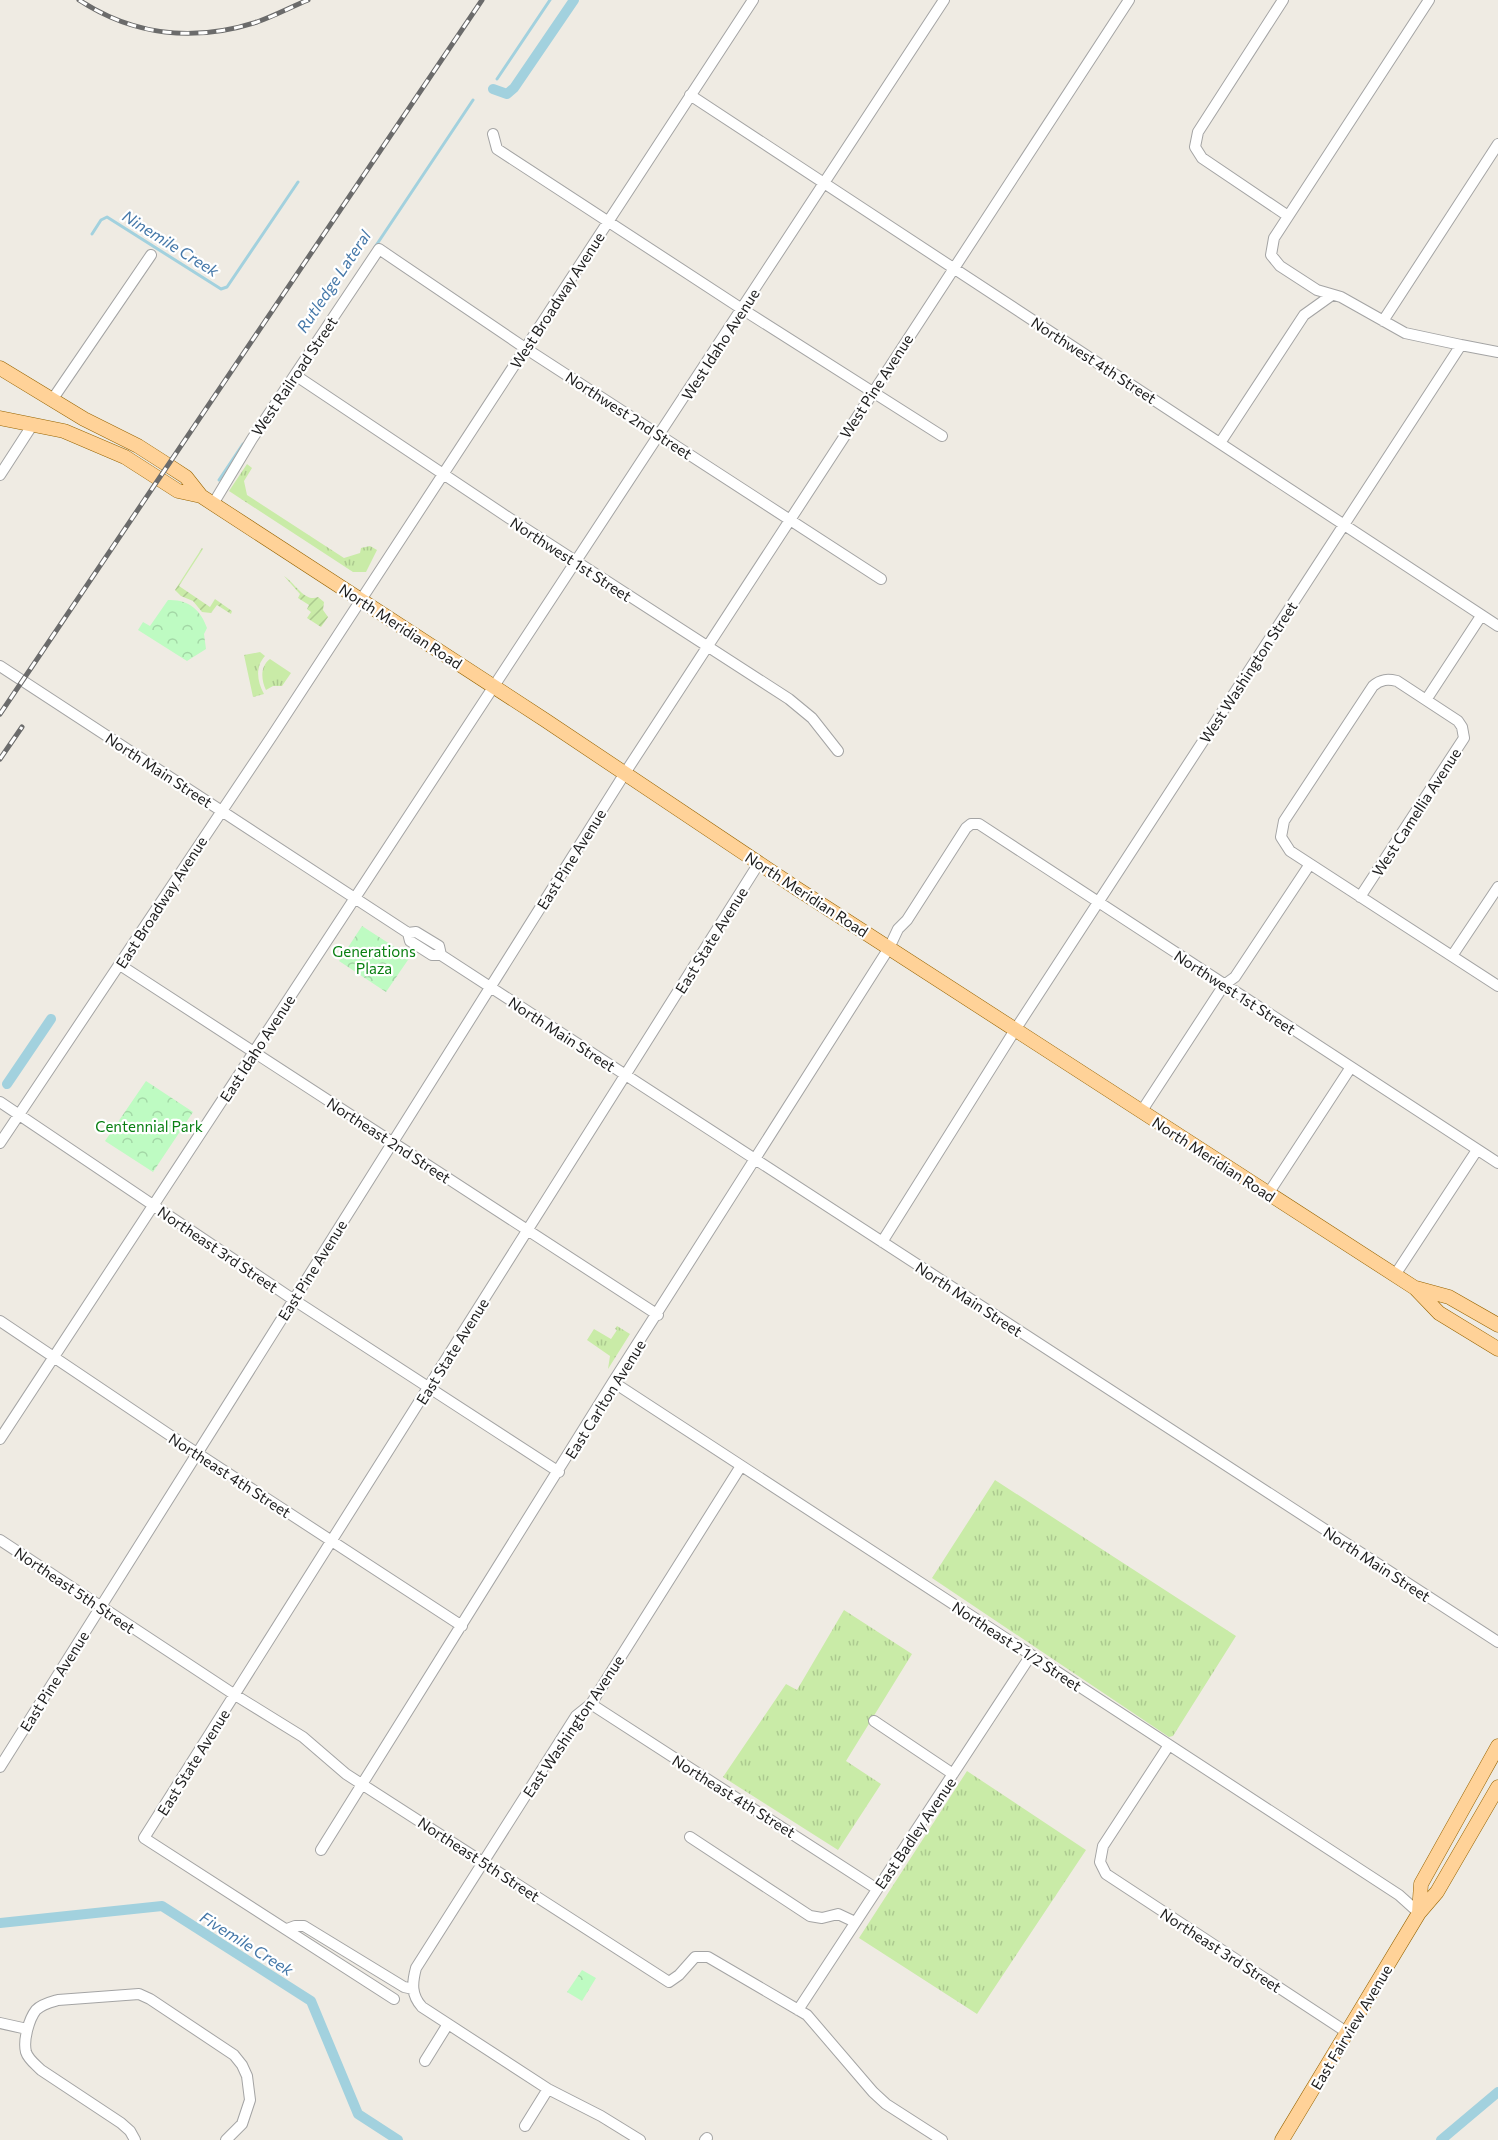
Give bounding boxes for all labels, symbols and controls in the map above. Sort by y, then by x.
water label: Ninemile Creek [119,206,223,280]
water label: Rutledge Lateral [292,226,375,336]
street label: West Broadway Avenue [506,228,608,372]
street label: West Idaho Avenue [677,285,763,403]
street label: West Railroad Street [247,313,341,439]
street label: Northwest 4th Street [1028,313,1160,407]
street label: West Pine Avenue [836,330,916,441]
street label: Northwest 2nd Street [562,367,696,463]
street label: Northwest 1st Street [507,513,635,605]
street label: North Meridian Road [336,580,466,672]
street label: West Washington Street [1195,598,1301,746]
street label: North Main Street [102,729,216,811]
street label: West Camellia Avenue [1368,744,1464,880]
street label: East Pine Avenue [533,805,609,913]
street label: East Broadway Avenue [112,833,210,971]
street label: North Meridian Road [742,848,872,940]
street label: East State Avenue [671,883,751,997]
park label: Generations Plaza [332,942,416,977]
street label: Northwest 1st Street [1171,946,1299,1038]
street label: East Idaho Avenue [216,991,298,1105]
street label: North Main Street [505,993,619,1075]
street label: Northeast 2nd Street [324,1093,454,1187]
street label: North Meridian Road [1149,1113,1279,1205]
park label: Centennial Park [95,1117,203,1135]
street label: Northeast 3rd Street [155,1202,281,1296]
street label: East Pine Avenue [274,1216,350,1324]
street label: North Main Street [912,1258,1026,1340]
street label: East State Avenue [412,1294,492,1408]
street label: East Carlton Avenue [561,1336,649,1462]
street label: Northeast 4th Street [166,1429,294,1521]
street label: North Main Street [1320,1523,1434,1605]
street label: Northeast 5th Street [11,1543,139,1637]
street label: Northeast 2 1/2 Street [949,1597,1085,1695]
street label: East Pine Avenue [16,1627,92,1735]
street label: East Washington Avenue [519,1652,627,1800]
street label: East State Avenue [153,1705,233,1819]
street label: Northeast 4th Street [669,1751,799,1841]
street label: East Badley Avenue [871,1774,959,1892]
street label: Northeast 5th Street [415,1813,543,1905]
street label: Northeast 3rd Street [1157,1904,1285,1996]
water label: Fivemile Creek [197,1907,297,1979]
street label: East Fairview Avenue [1307,1961,1396,2093]

